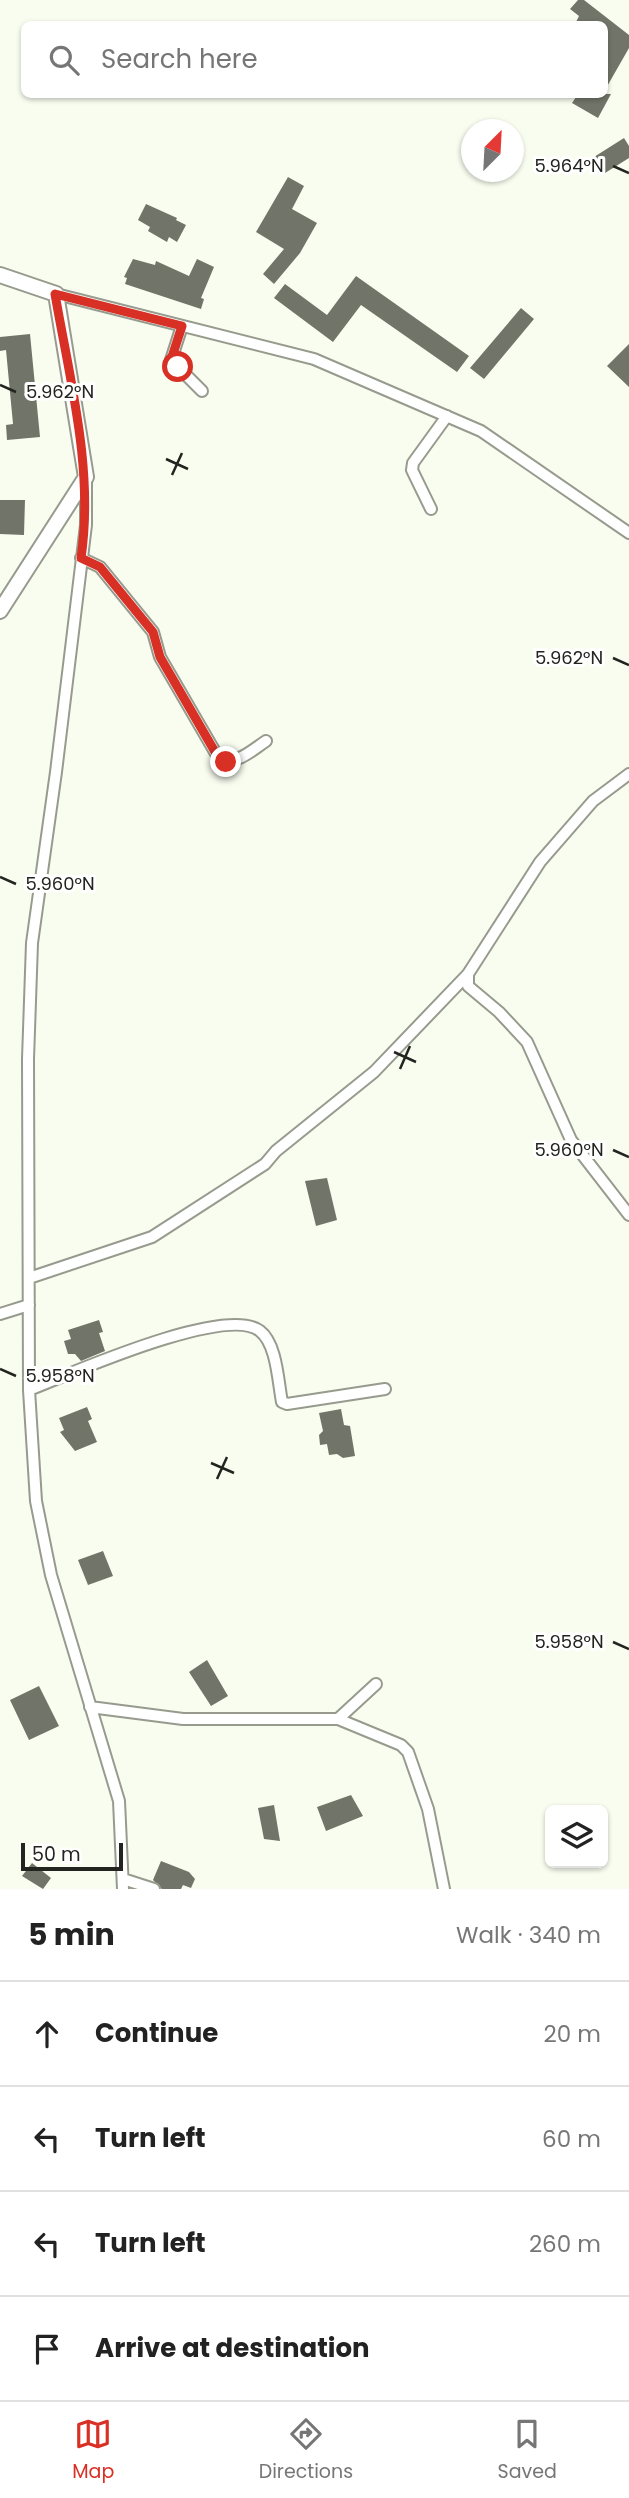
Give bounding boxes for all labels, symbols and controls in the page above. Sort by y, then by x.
search box [21,21,608,98]
icon: search [45,41,83,79]
text: Search here [101,41,258,77]
north arrow [461,119,524,182]
text: 5.964°N [534,153,604,178]
route start [162,351,193,382]
text: 5.962°N [26,379,94,404]
text: 5.962°N [535,645,603,670]
route end [210,746,241,777]
text: 5.960°N [25,871,95,896]
text: 5.960°N [534,1137,604,1162]
text: 5.958°N [25,1363,95,1388]
text: 5.958°N [534,1629,604,1654]
map controls [545,1805,608,1868]
button: layers [545,1805,608,1868]
scale bar [21,1840,122,1872]
text: 50 m [32,1841,81,1868]
text: 5 min [28,1913,115,1956]
text: Walk · 340 m [456,1919,601,1951]
icon: ahead [28,2015,66,2053]
text: Continue [95,2015,218,2051]
text: 20 m [543,2018,601,2050]
icon: left [28,2120,66,2158]
text: Turn left [95,2120,206,2156]
text: 60 m [542,2123,601,2155]
icon: left [28,2225,66,2263]
text: Turn left [95,2225,206,2261]
text: 260 m [529,2228,601,2260]
icon: arrive [28,2330,66,2368]
text: Arrive at destination [95,2330,370,2366]
tab: Map [72,2415,114,2486]
tab: Directions [259,2415,353,2486]
tab: Saved [498,2415,557,2486]

